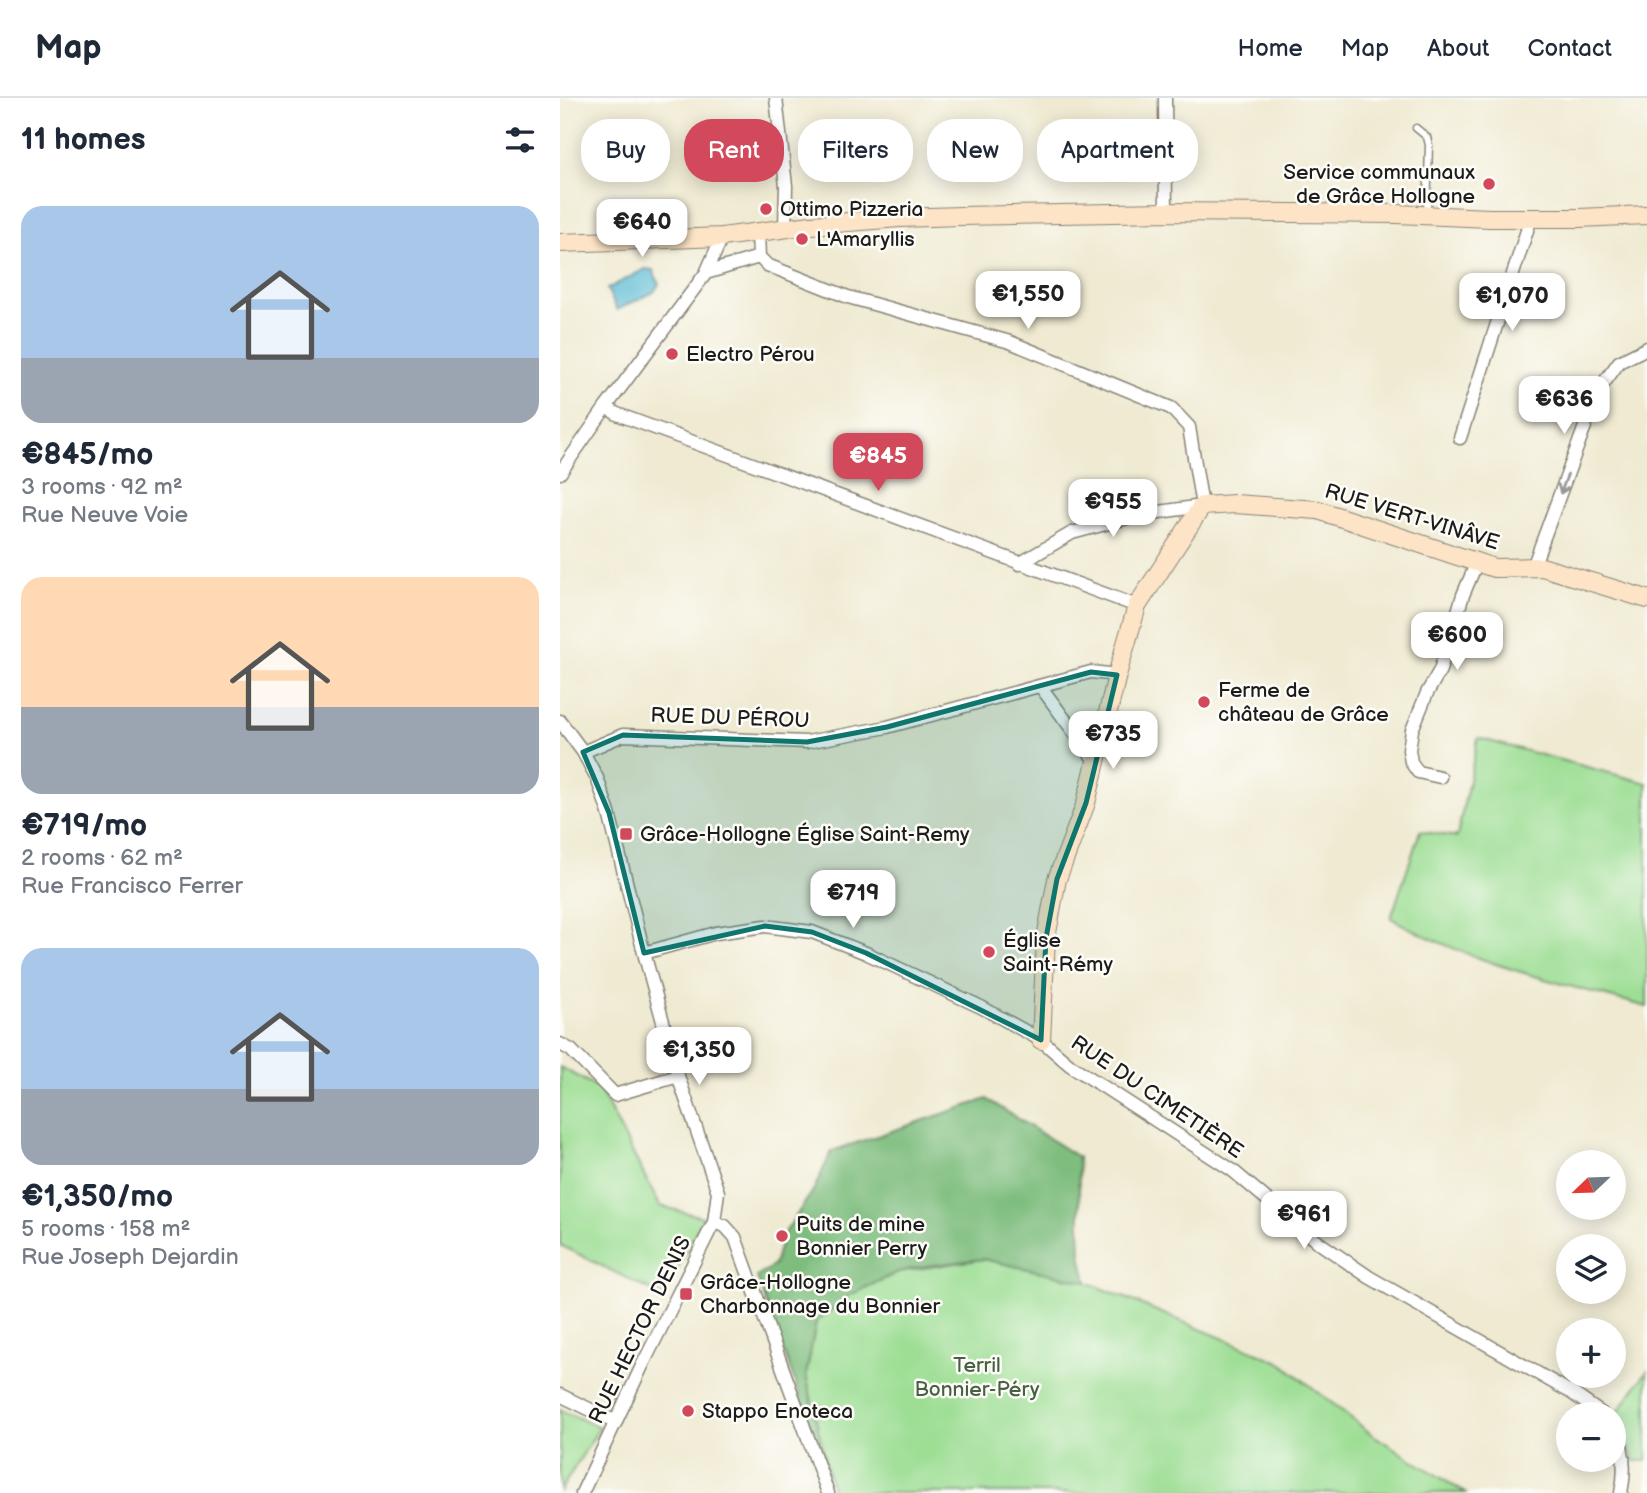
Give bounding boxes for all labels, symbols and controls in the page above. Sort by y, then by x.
text: Map [35,28,101,68]
text: Home [1238,34,1303,63]
text: Map [1341,34,1389,63]
text: About [1427,34,1489,63]
text: Contact [1527,34,1612,63]
chip: Buy [581,119,670,182]
chip: Rent [684,119,784,182]
chip: Filters [798,119,913,182]
chip: New [927,119,1023,182]
chip: Apartment [1037,119,1198,182]
icon: filters [501,121,539,159]
text: 11 homes [21,122,145,158]
place label: Service communaux de Grâce Hollogne [1283,160,1475,209]
marker: Service communaux de Grâce Hollogne [1481,176,1497,192]
place label: Ottimo Pizzeria [780,197,924,222]
pin: €640 [601,200,683,259]
marker: Ottimo Pizzeria [758,201,774,217]
text: €640 [612,208,672,236]
place label: L'Amaryllis [816,227,915,252]
marker: L'Amaryllis [794,231,810,247]
icon: home [217,252,343,378]
pin: €1,550 [971,272,1085,331]
pin: €1,070 [1455,274,1569,333]
text: €1,550 [991,280,1065,308]
text: €1,070 [1475,282,1549,310]
place label: Electro Pérou [686,342,815,367]
marker: Electro Pérou [664,346,680,362]
pin: €636 [1523,376,1605,436]
text: €636 [1535,385,1593,413]
pin: €845 [837,434,919,493]
text: €845/mo [21,437,153,473]
text: €845 [849,442,907,470]
one-way arrow [1557,472,1569,494]
text: 3 rooms · 92 m² [21,473,183,501]
street label: RUE VERT-VINÂVE [1322,479,1502,555]
pin: €955 [1072,480,1154,539]
text: €955 [1084,488,1142,516]
text: Rue Neuve Voie [21,501,188,529]
pin: €600 [1416,612,1498,672]
text: €600 [1427,621,1487,649]
icon: home [217,623,343,749]
place label: Ferme de château de Grâce [1218,678,1389,727]
marker: Ferme de château de Grâce [1196,694,1212,710]
street label: RUE DU PÉROU [650,703,810,733]
pin: €735 [1072,712,1154,771]
text: €735 [1085,720,1141,748]
text: €719/mo [21,808,147,844]
place label: Grâce-Hollogne Église Saint-Remy [640,822,970,847]
marker: Grâce-Hollogne Église Saint-Remy [618,826,634,842]
text: 2 rooms · 62 m² [21,844,183,872]
pin: €719 [812,870,894,930]
text: Rue Francisco Ferrer [21,872,243,900]
text: €719 [826,879,880,907]
place label: Église Saint-Rémy [1003,928,1113,977]
marker: Église Saint-Rémy [981,944,997,960]
icon: home [217,994,343,1120]
pin: €1,350 [642,1028,756,1087]
street label: RUE DU CIMETIÈRE [1066,1030,1248,1164]
text: €1,350 [662,1036,736,1064]
north arrow [1556,1150,1626,1220]
map controls [1556,1150,1626,1472]
text: €1,350/mo [21,1179,173,1215]
pin: €961 [1263,1192,1345,1251]
text: €961 [1277,1200,1331,1228]
place label: Puits de mine Bonnier Perry [796,1212,928,1261]
text: 5 rooms · 158 m² [21,1215,190,1243]
marker: Puits de mine Bonnier Perry [774,1228,790,1244]
street label: RUE HECTOR DENIS [584,1232,696,1428]
button: layers [1556,1234,1626,1304]
text: Rue Joseph Dejardin [21,1243,239,1271]
place label: Grâce-Hollogne Charbonnage du Bonnier [700,1270,940,1319]
marker: Grâce-Hollogne Charbonnage du Bonnier [678,1286,694,1302]
button: + [1556,1318,1626,1388]
park label: Terril Bonnier-Péry [914,1353,1040,1402]
place label: Stappo Enoteca [702,1399,853,1424]
button: − [1556,1402,1626,1472]
marker: Stappo Enoteca [680,1403,696,1419]

